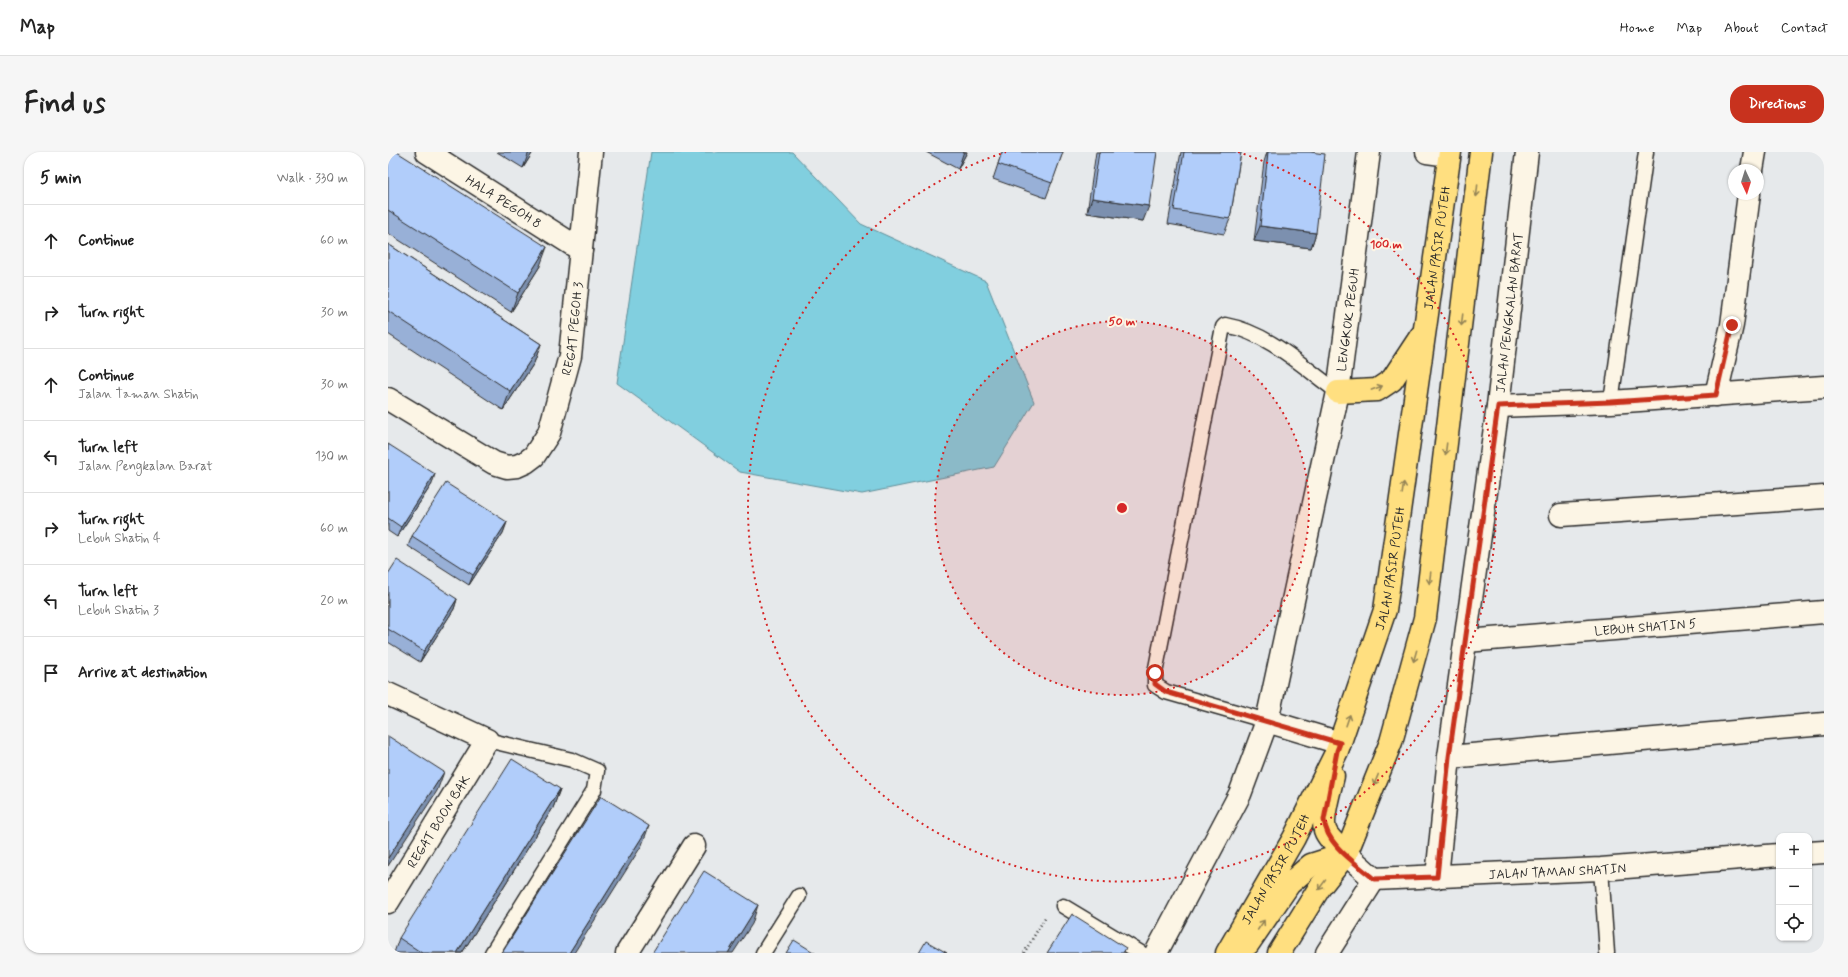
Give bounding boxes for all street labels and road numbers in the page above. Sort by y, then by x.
street label: HALA PEGOH 8 [462,172,544,233]
street label: JALAN PASIR PUTEH [1421,184,1455,311]
street label: JALAN PENGKALAN BARAT [1493,232,1528,394]
street label: LENGKOK PEGUH [1334,267,1364,373]
street label: REGAT PEGOH 3 [558,281,588,378]
street label: JALAN PASIR PUTEH [1372,505,1410,633]
street label: LEBUH SHATIN 5 [1594,615,1697,641]
street label: REGAT BOON BAK [404,771,475,872]
street label: JALAN PASIR PUTEH [1238,811,1315,928]
street label: JALAN TAMAN SHATIN [1488,860,1627,884]

